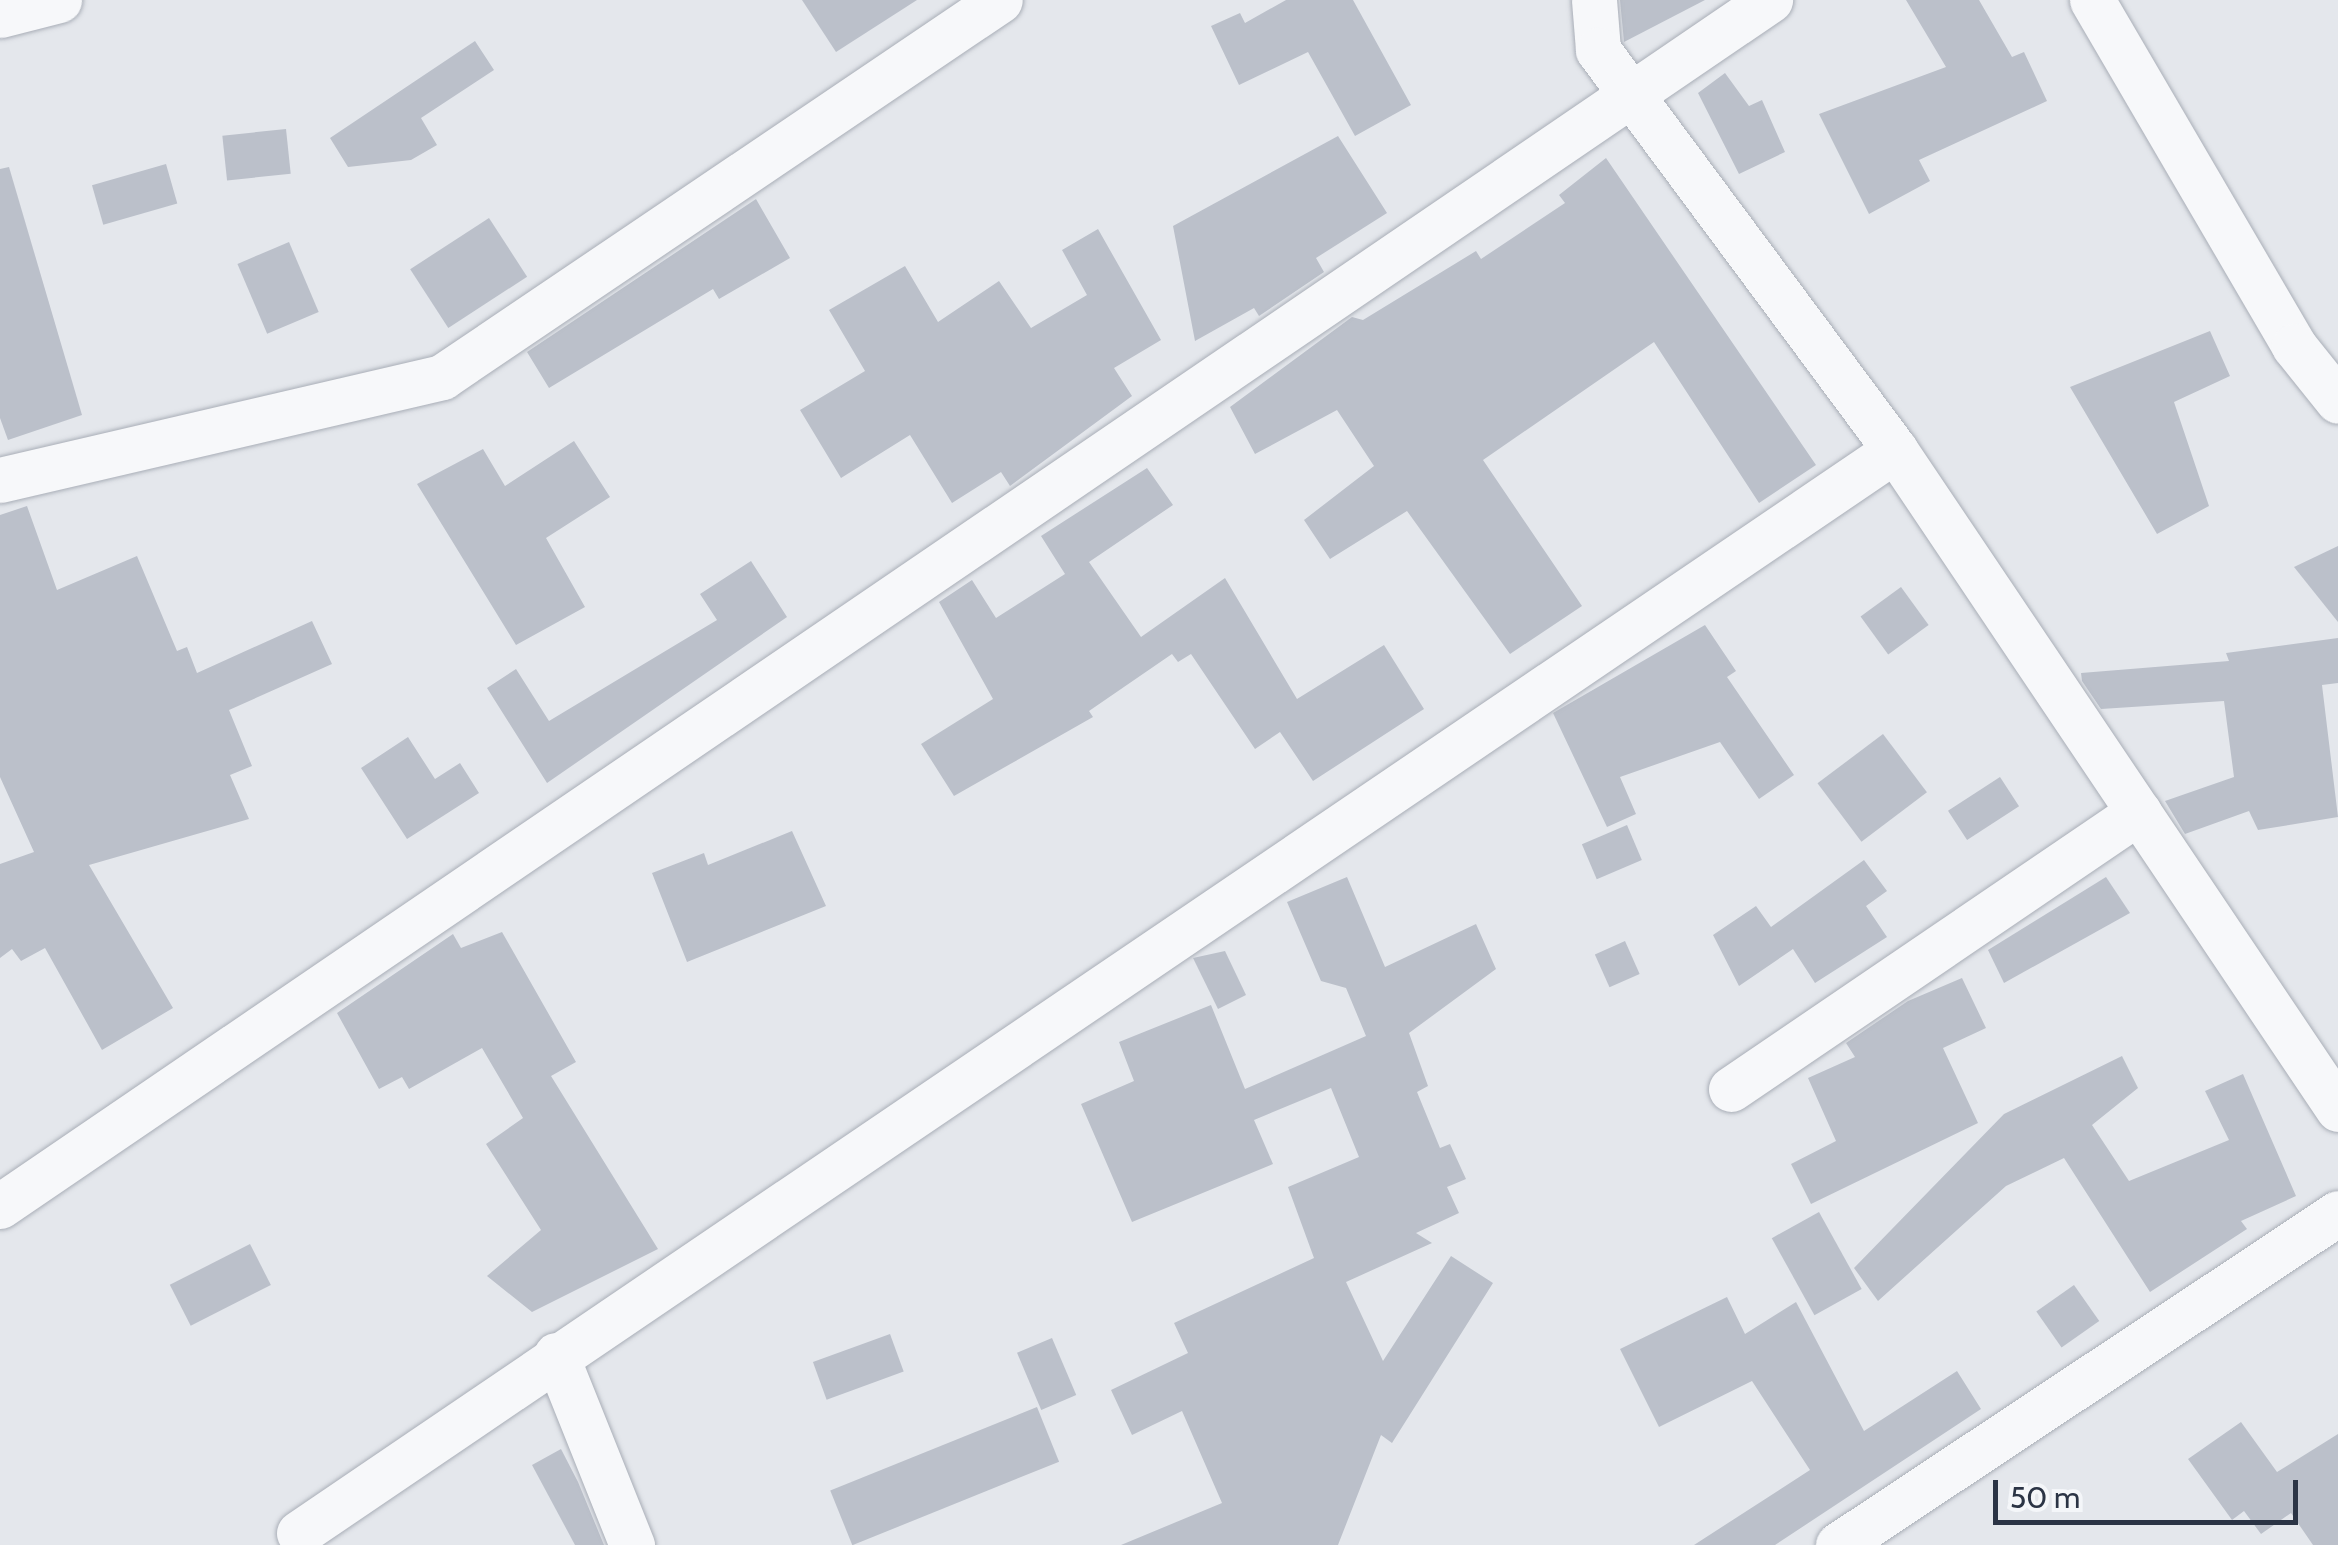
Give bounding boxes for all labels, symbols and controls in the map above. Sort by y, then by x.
scale bar [1998,1460,2303,1522]
text: 50 m [2010,1479,2080,1516]

